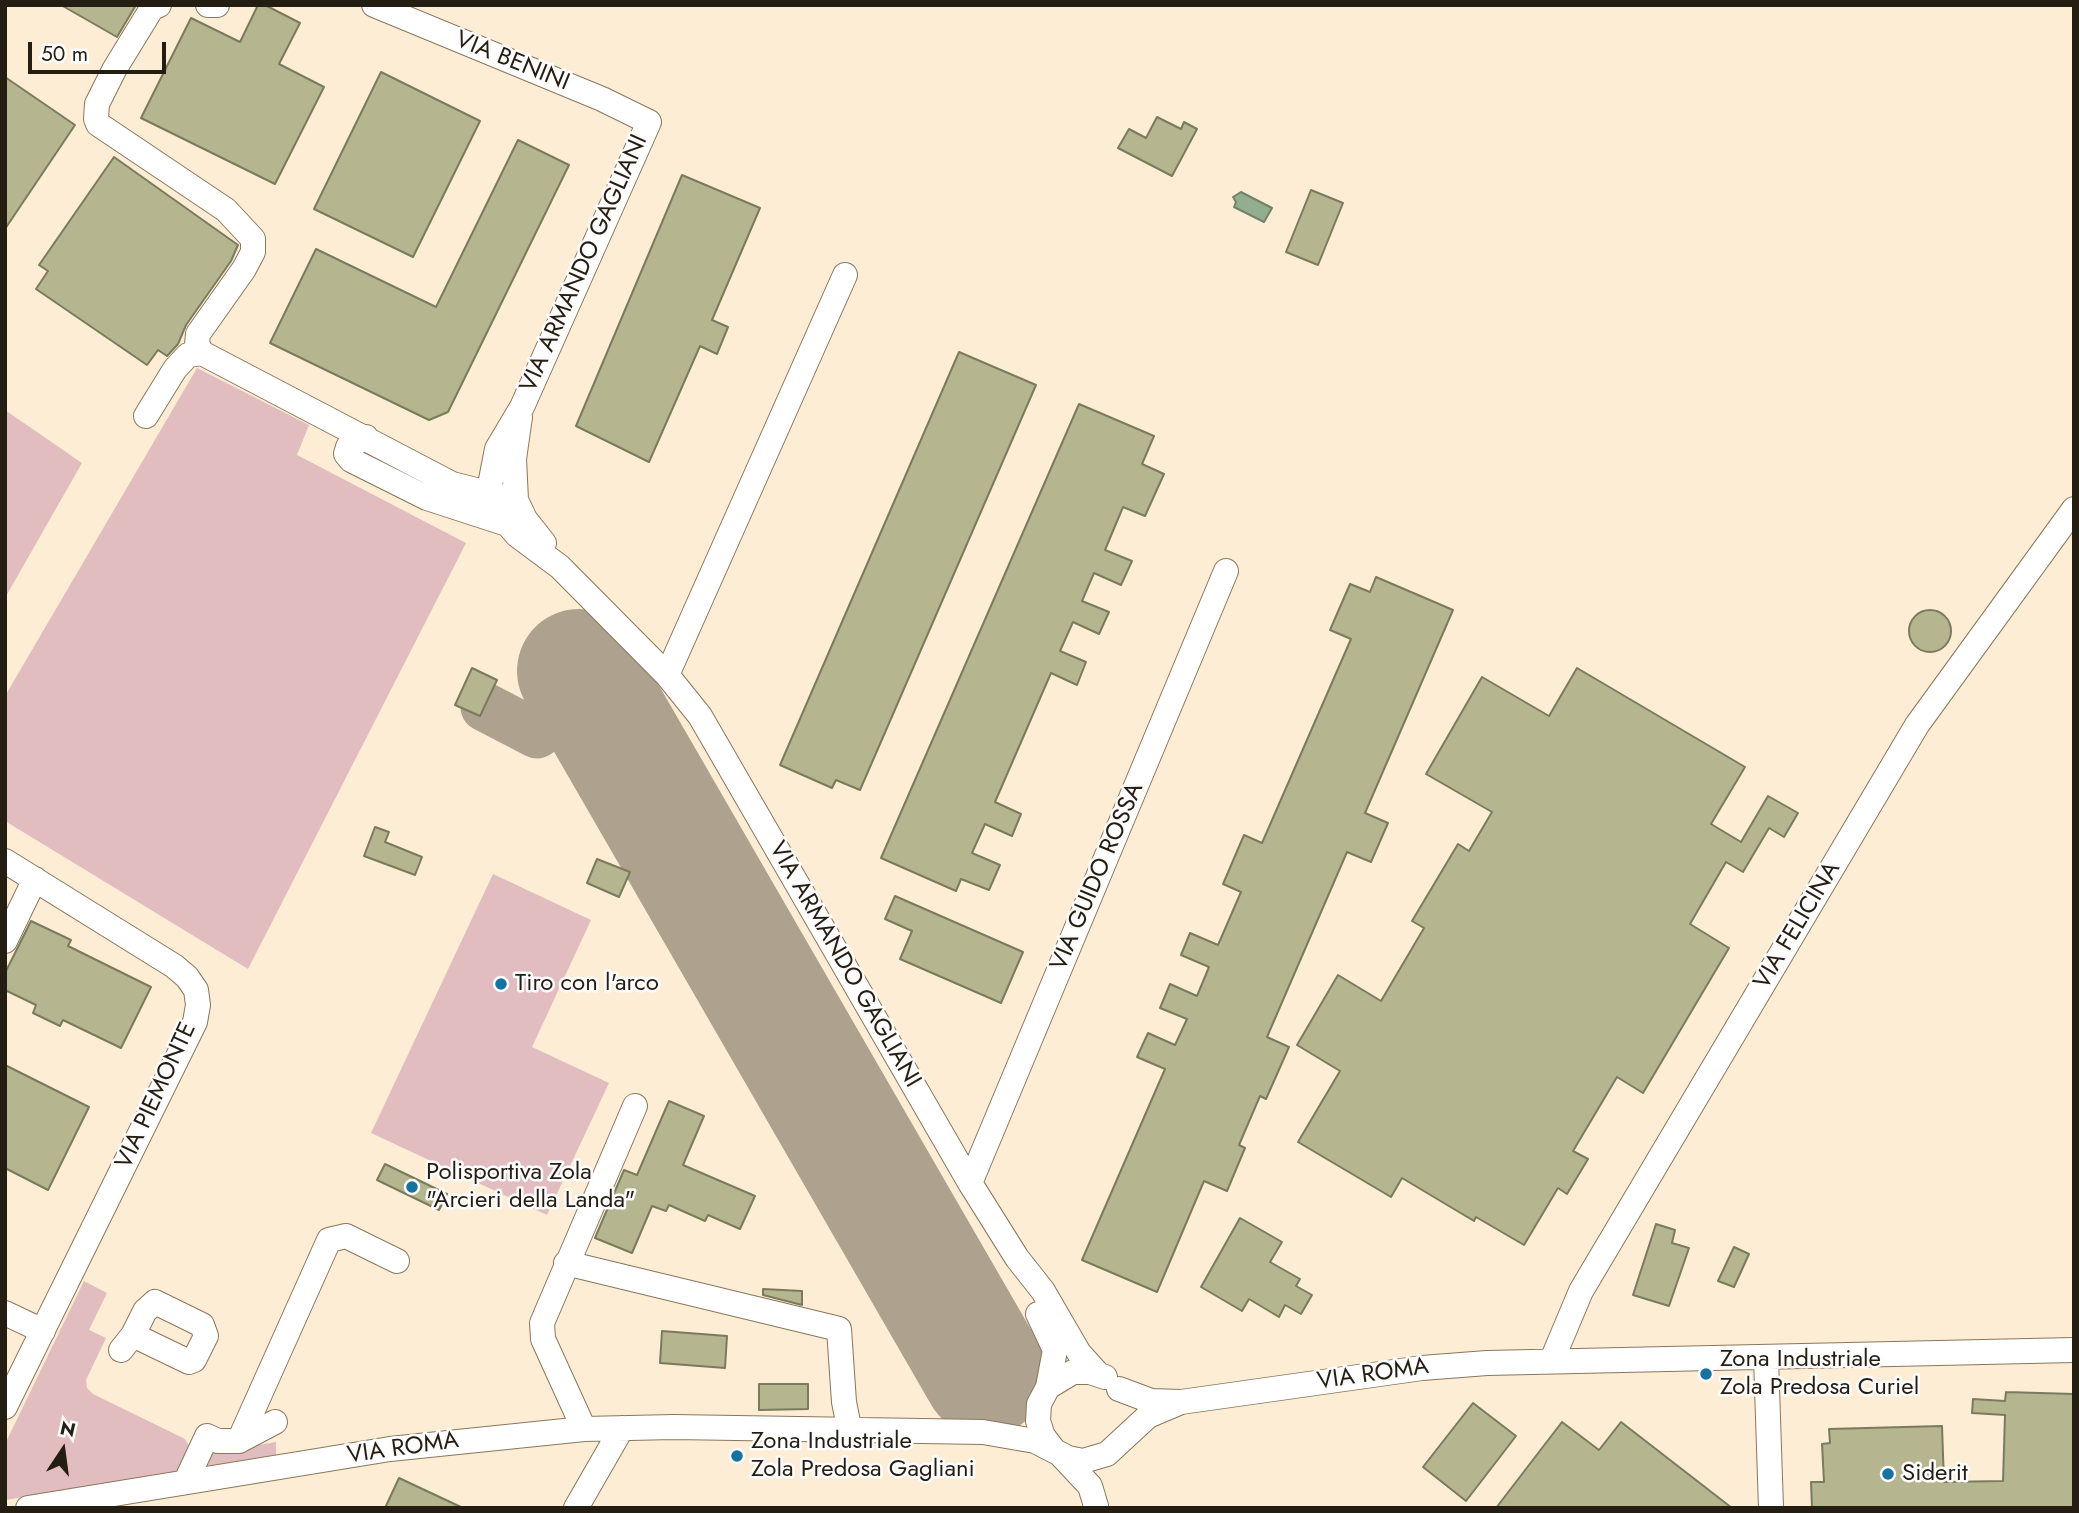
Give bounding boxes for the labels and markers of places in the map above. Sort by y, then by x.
place label: Tiro con l'arco [515,970,659,998]
marker: Tiro con l'arco [493,976,509,992]
place label: Polisportiva Zola "Arcieri della Landa" [426,1159,635,1215]
marker: Polisportiva Zola "Arcieri della Landa" [404,1179,420,1195]
place label: Zona Industriale Zola Predosa Curiel [1720,1346,1919,1402]
marker: Zona Industriale Zola Predosa Curiel [1698,1366,1714,1382]
place label: Zona Industriale Zola Predosa Gagliani [751,1428,975,1484]
marker: Zona Industriale Zola Predosa Gagliani [729,1448,745,1464]
place label: Siderit [1902,1460,1968,1488]
marker: Siderit [1880,1466,1896,1482]

